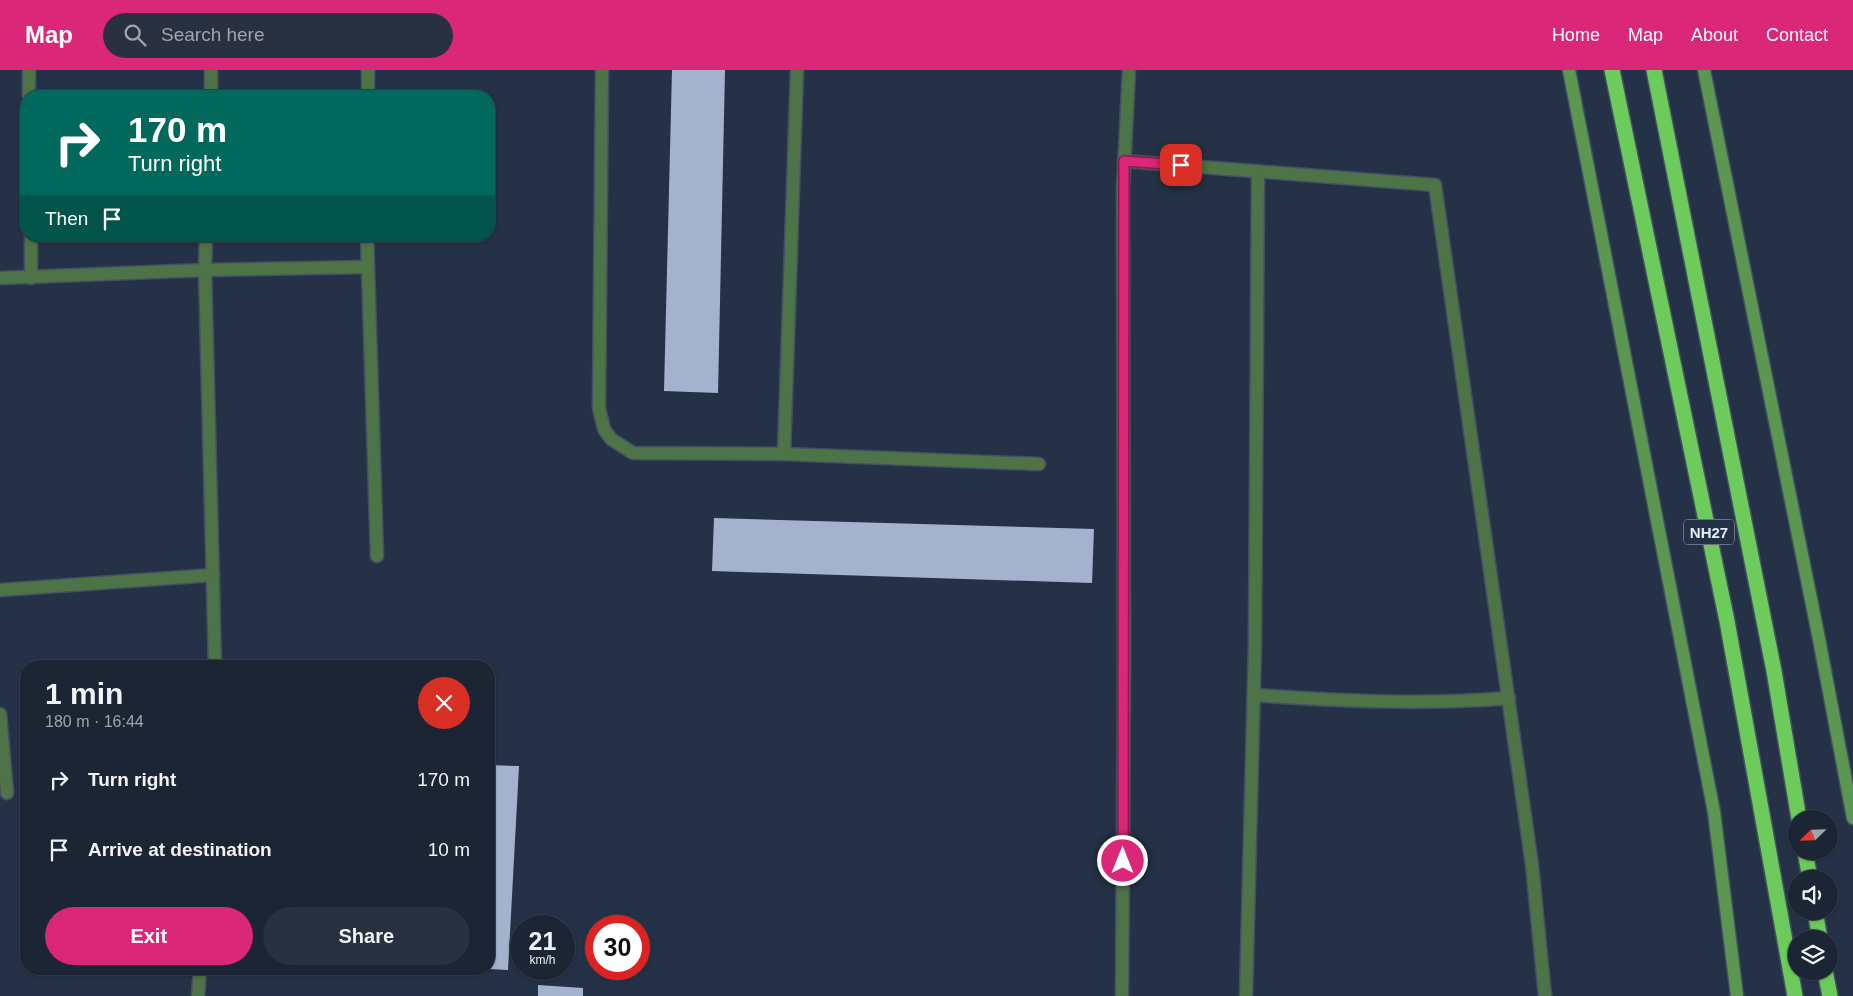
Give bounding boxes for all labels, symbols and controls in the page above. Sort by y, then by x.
search box [103,13,453,58]
text: Map [25,21,73,48]
icon: search [121,21,149,49]
text: Search here [161,24,265,45]
text: Home [1552,25,1600,45]
text: Map [1628,25,1663,45]
text: About [1691,25,1738,45]
text: Contact [1766,25,1828,45]
icon: right [45,110,110,175]
text: 170 m [128,110,227,149]
pin [1160,144,1202,186]
text: Turn right [128,151,221,176]
icon: arrive [1167,151,1195,179]
icon: arrive [98,205,126,233]
text: Then [45,208,88,229]
road number: NH27 [1684,520,1734,544]
text: 1 min [45,677,123,710]
button: close [418,677,470,729]
text: 180 m · 16:44 [45,713,144,730]
icon: right [45,766,73,794]
text: Turn right [88,769,176,790]
text: 170 m [417,769,470,790]
north arrow [1788,810,1838,860]
map controls [1788,810,1838,980]
position arrow [1096,834,1148,886]
icon: arrive [45,836,73,864]
text: Arrive at destination [88,839,272,860]
text: 10 m [428,839,470,860]
button: sound [1788,870,1838,920]
button: Exit [45,907,253,965]
button: Share [263,907,470,965]
speed limit sign: 30 [585,915,650,980]
text: 21 [529,927,556,955]
button: layers [1788,930,1838,980]
text: km/h [529,953,556,967]

